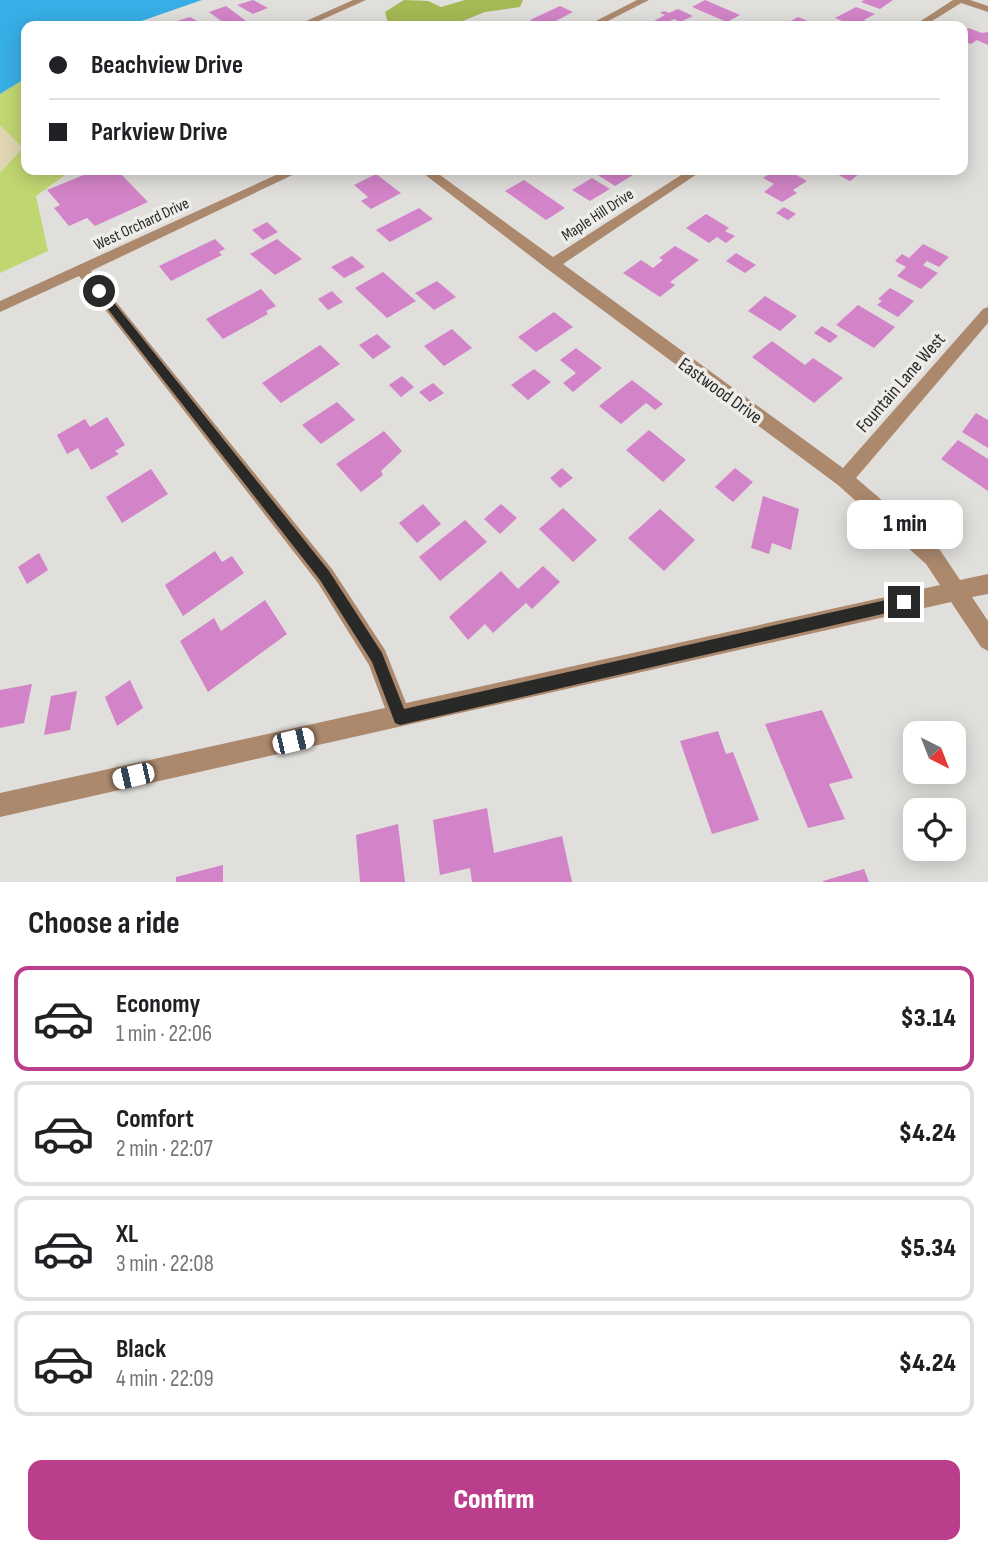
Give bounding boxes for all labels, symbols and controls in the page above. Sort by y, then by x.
text: Beachview Drive [91,50,243,81]
text: Parkview Drive [91,117,228,148]
street label: Maple Hill Drive [558,185,637,245]
street label: West Orchard Drive [91,194,192,255]
route start [83,275,115,307]
street label: Fountain Lane West [852,328,951,437]
street label: Eastwood Drive [674,353,767,429]
callout: 1 min [846,500,962,550]
text: 1 min [883,510,927,538]
route end [888,586,920,618]
north arrow [903,721,966,784]
map controls [903,721,966,861]
car [271,726,316,756]
car [111,761,156,791]
button: locate [903,798,966,861]
text: Choose a ride [28,904,180,943]
icon: car [32,987,95,1050]
text: Economy [116,989,200,1020]
text: $3.14 [900,1003,956,1034]
text: 1 min · 22:06 [116,1020,212,1048]
icon: car [32,1102,95,1165]
text: Comfort [116,1104,194,1135]
text: $4.24 [899,1118,956,1149]
text: 2 min · 22:07 [116,1135,213,1163]
icon: car [32,1217,95,1280]
text: XL [116,1219,138,1250]
text: $5.34 [900,1233,956,1264]
text: 3 min · 22:08 [116,1250,214,1278]
icon: car [32,1332,95,1395]
text: Black [116,1334,166,1365]
text: $4.24 [899,1348,956,1379]
text: 4 min · 22:09 [116,1365,214,1393]
button: Confirm [28,1460,960,1540]

